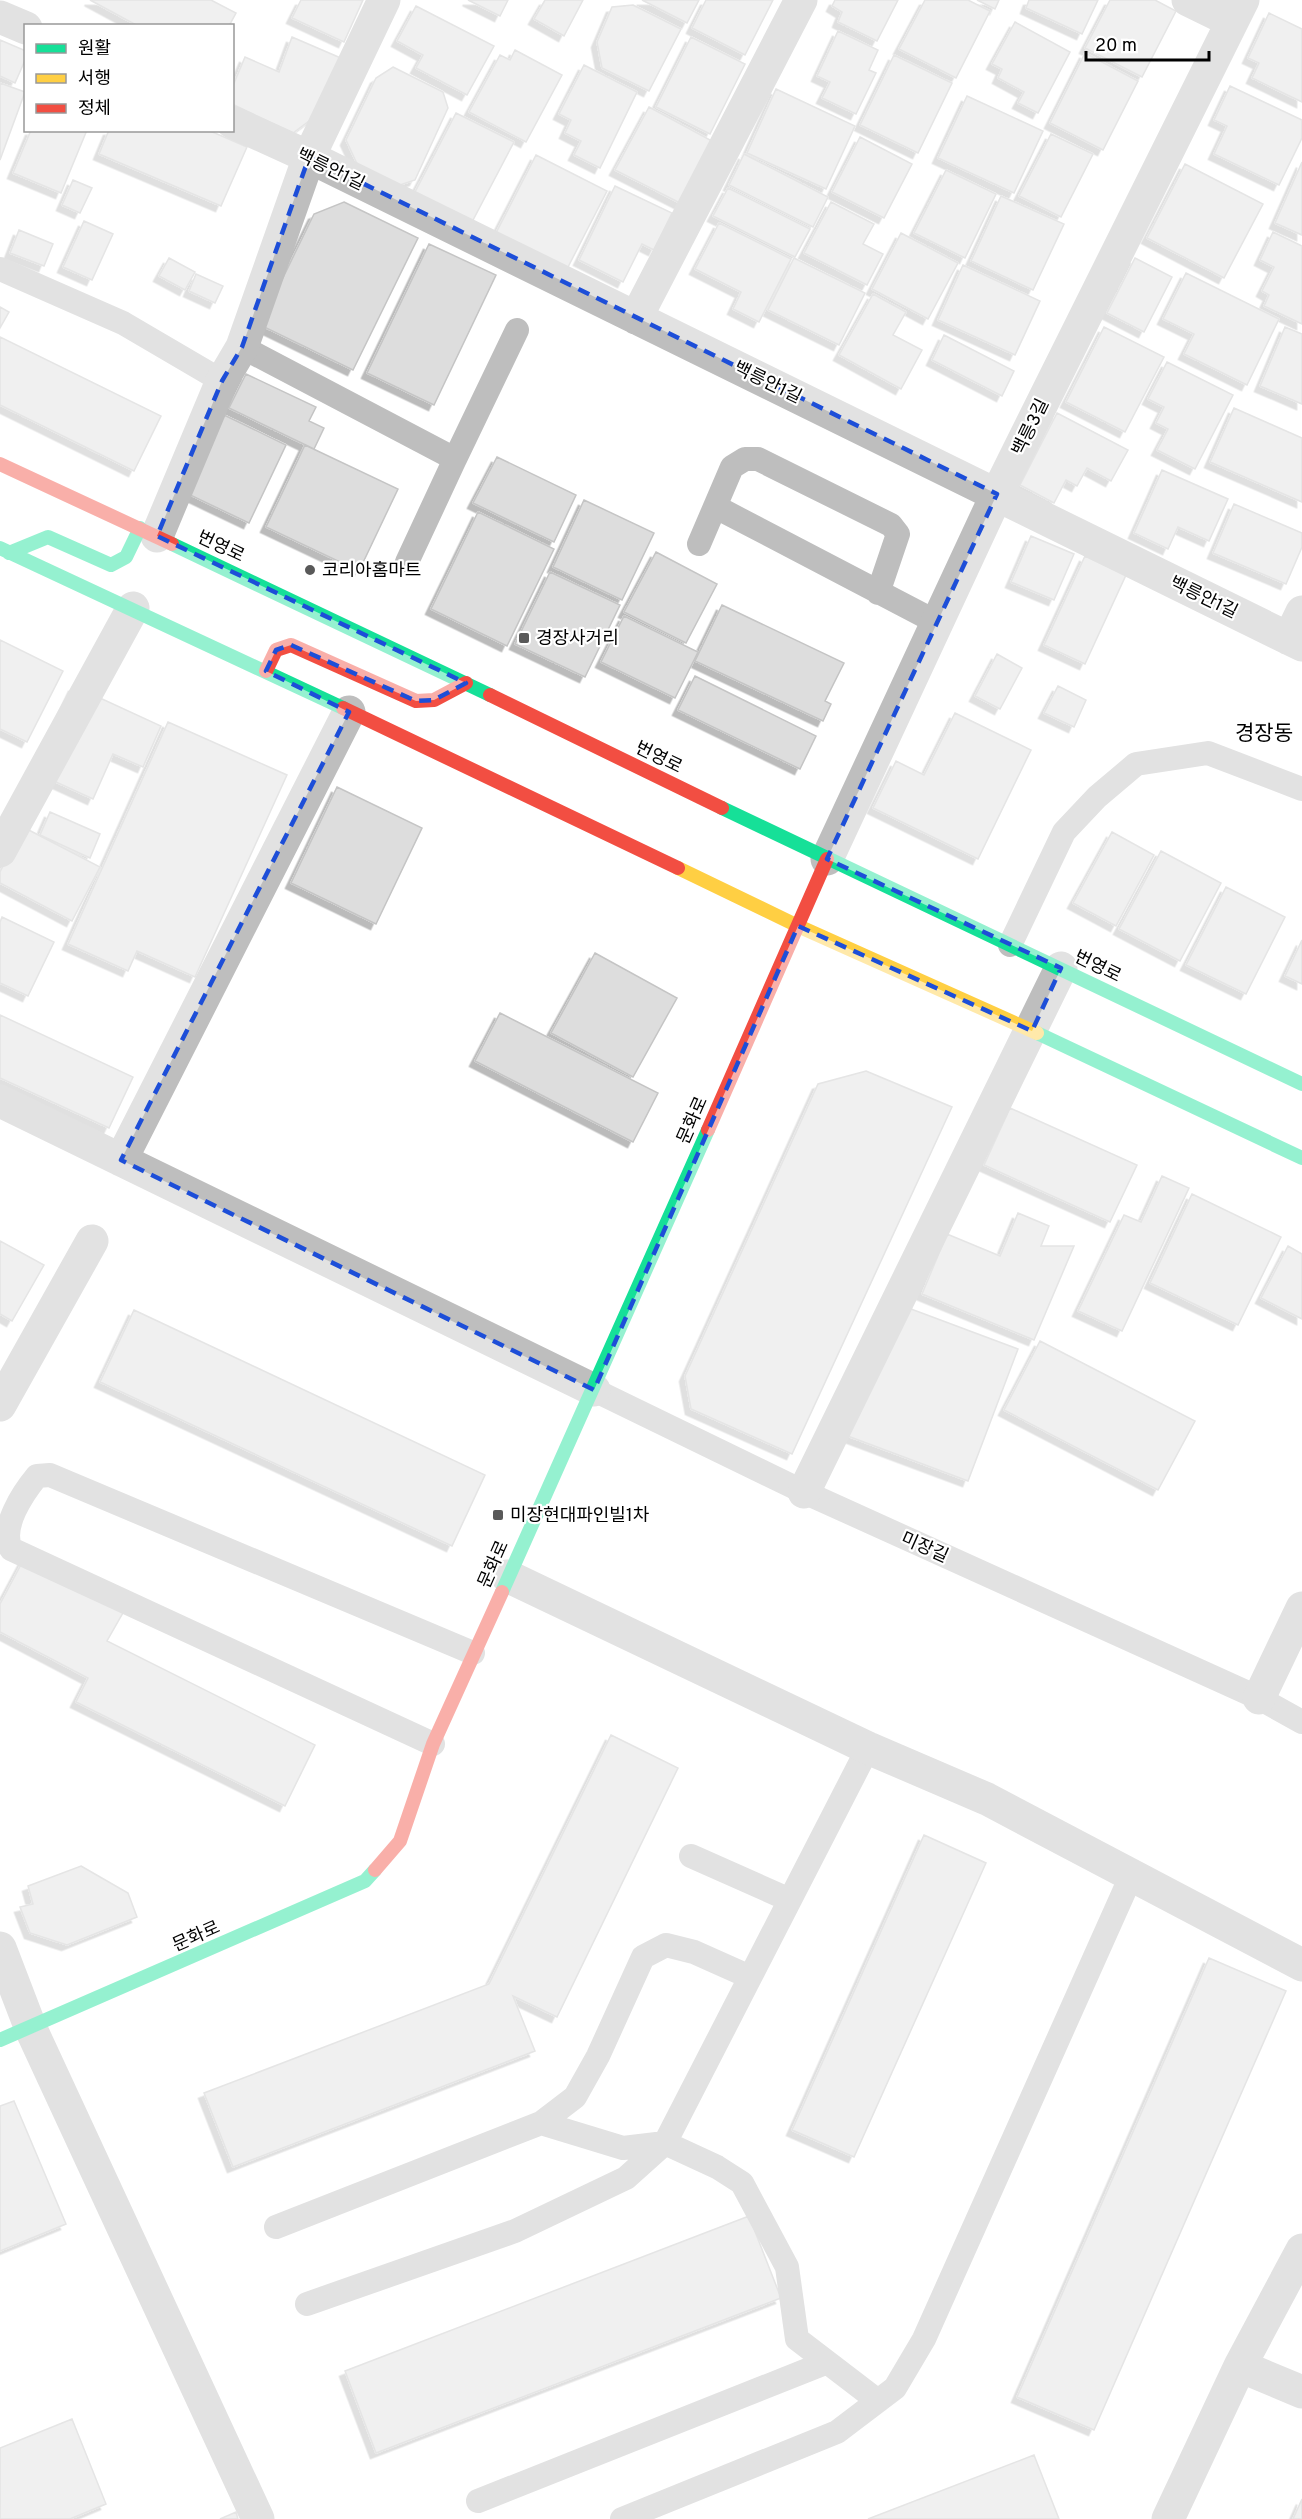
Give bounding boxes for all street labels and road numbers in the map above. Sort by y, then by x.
street label: 백릉안1길 [293,144,368,197]
street label: 백릉안1길 [730,357,805,410]
street label: 백릉3길 [1008,395,1055,460]
street label: 번영로 [193,526,248,568]
street label: 백릉안1길 [1166,572,1241,625]
street label: 번영로 [631,737,686,780]
street label: 번영로 [1070,946,1125,989]
street label: 문화로 [673,1093,714,1148]
street label: 미장길 [897,1528,952,1569]
street label: 문화로 [474,1537,515,1592]
street label: 문화로 [169,1917,224,1958]

